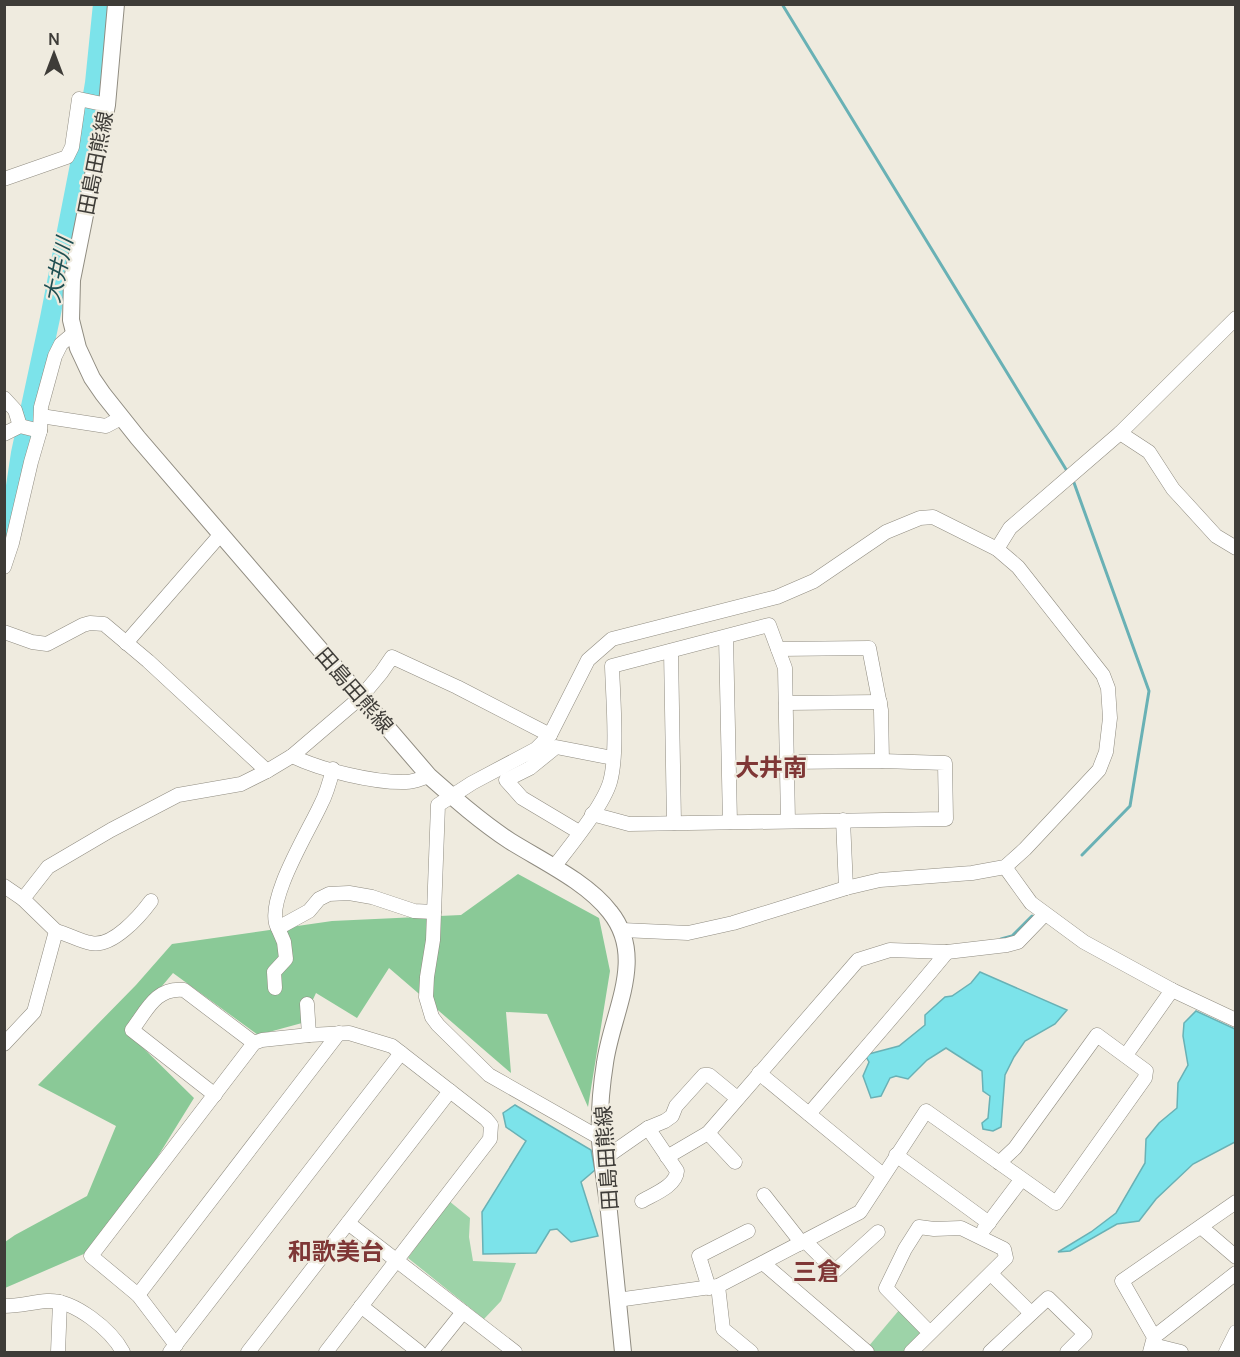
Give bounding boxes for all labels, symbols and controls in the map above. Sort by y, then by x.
north arrow [24,24,84,84]
text: N [48,28,60,50]
street label: 田島田熊線 [71,109,119,217]
water label: 大井川 [36,233,80,305]
street label: 田島田熊線 [310,641,400,739]
district label: 大井南 [735,750,807,783]
street label: 田島田熊線 [588,1105,624,1211]
district label: 和歌美台 [288,1234,384,1267]
district label: 三倉 [793,1254,841,1287]

